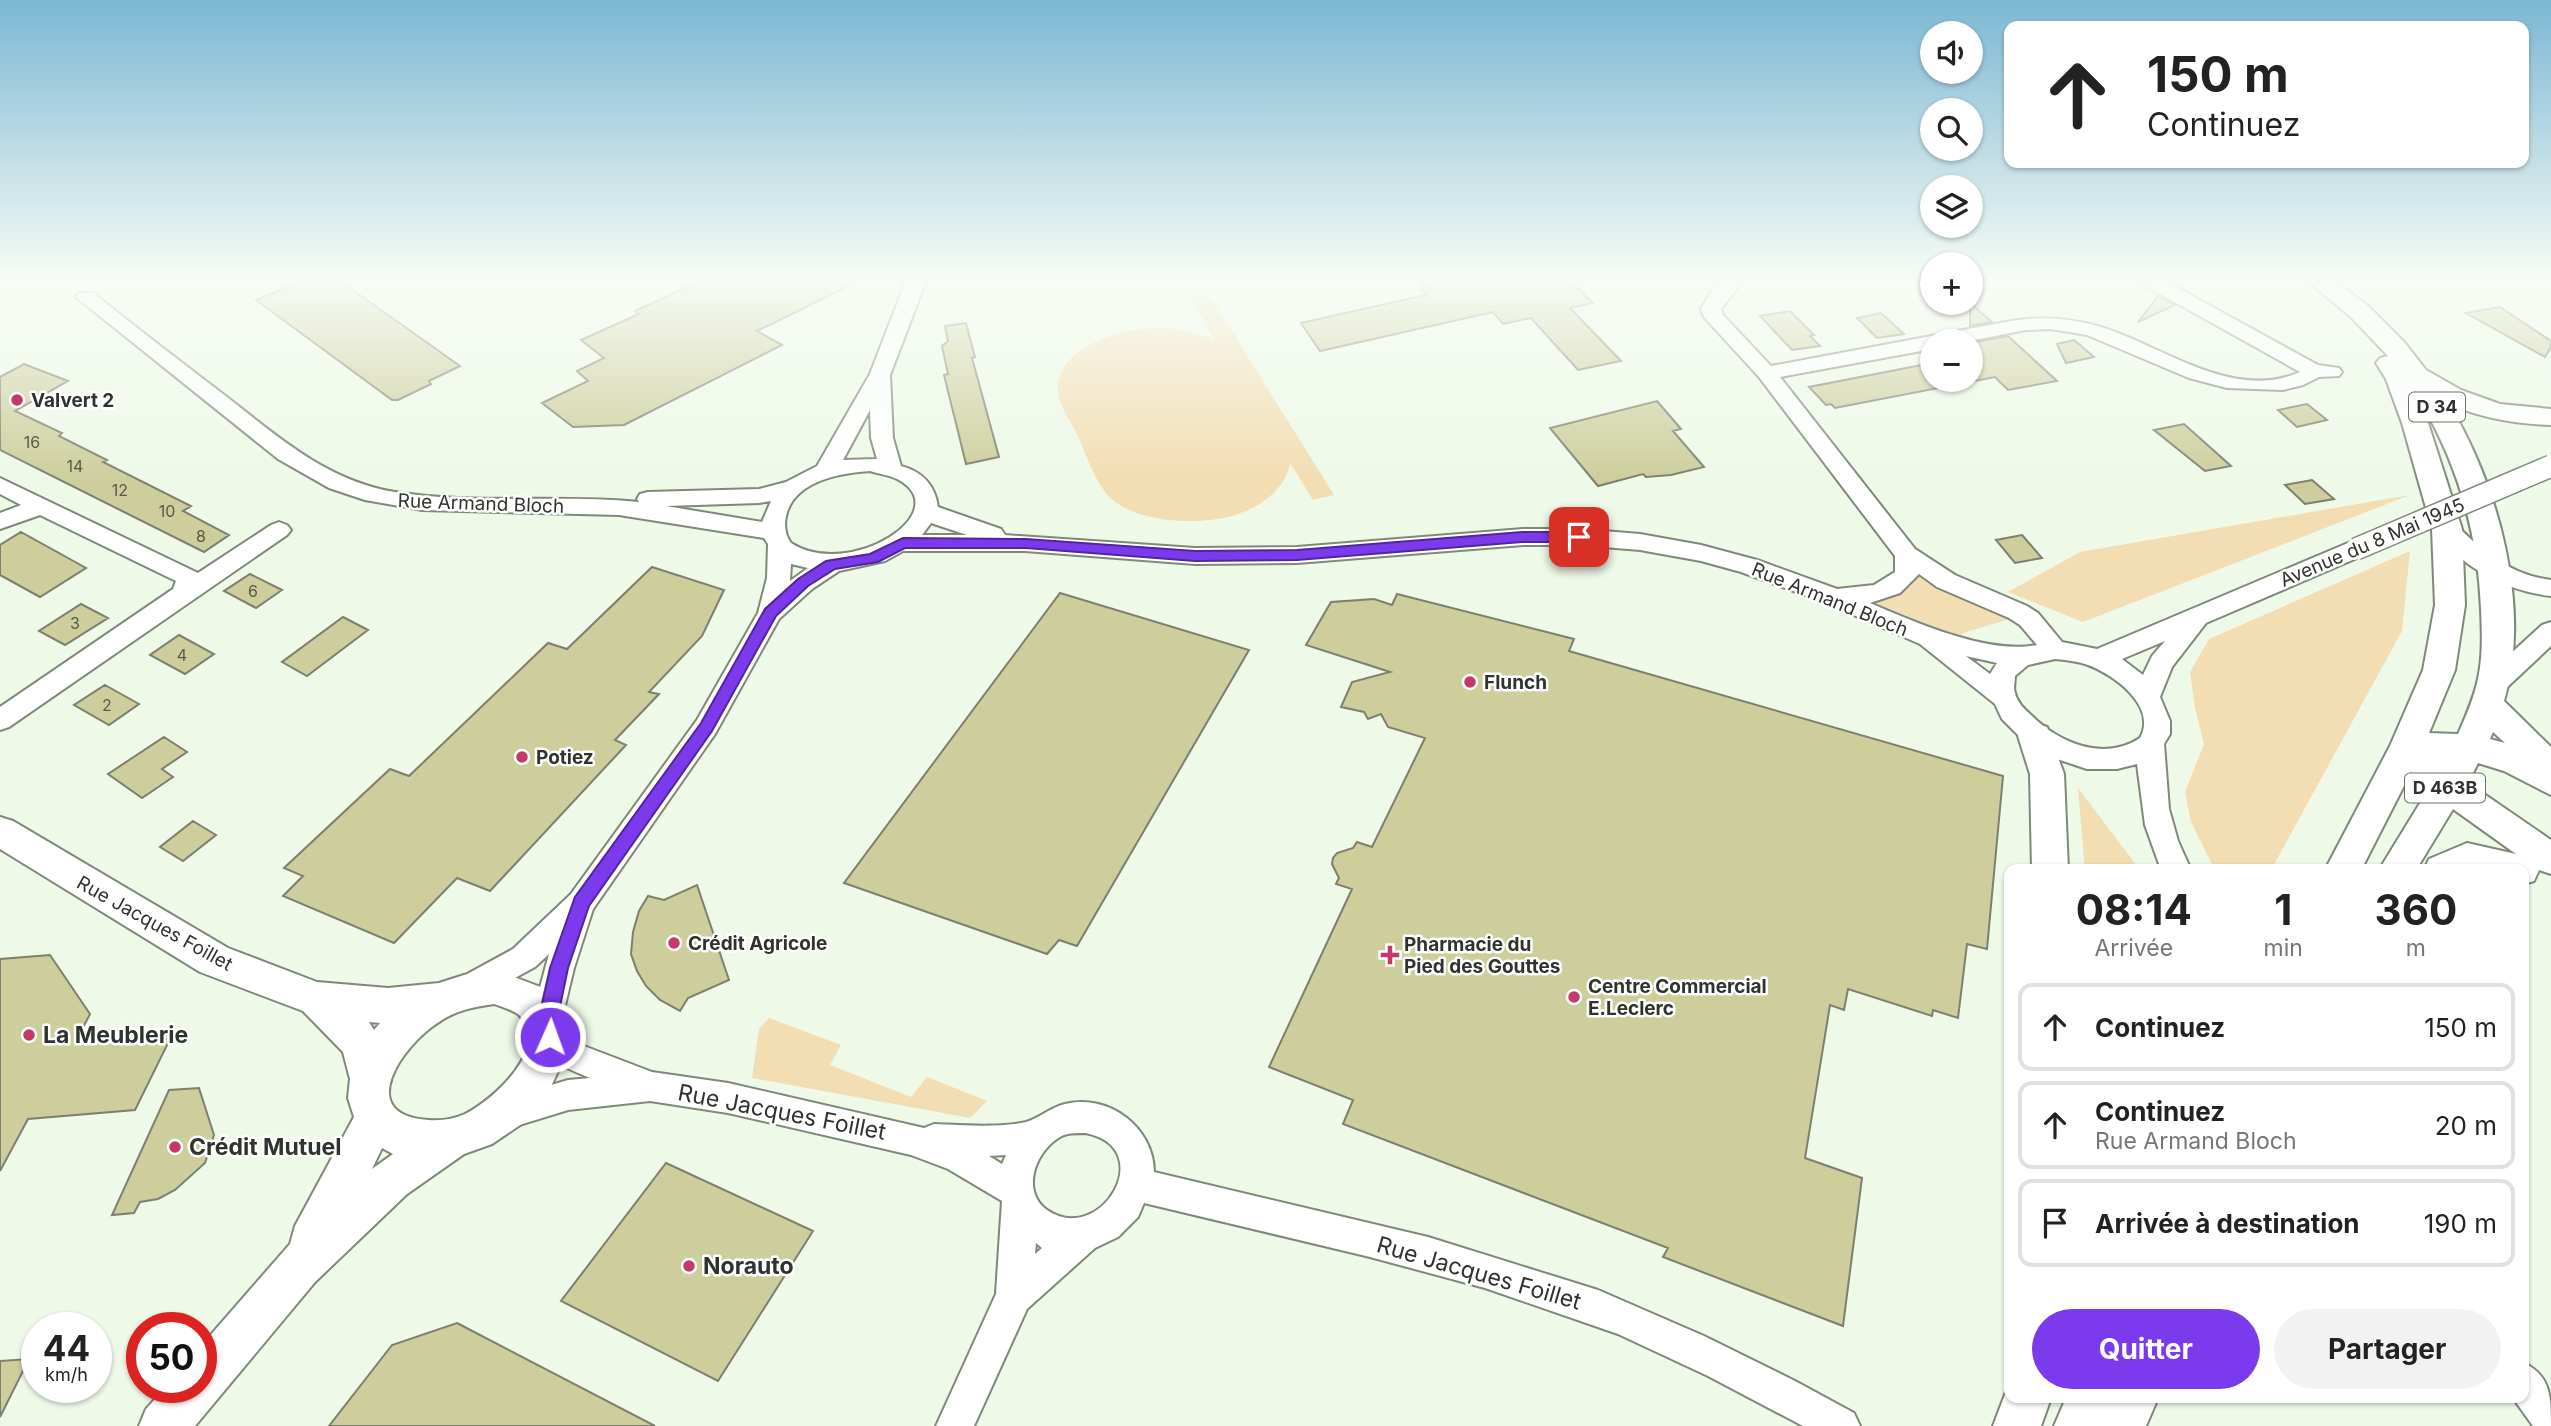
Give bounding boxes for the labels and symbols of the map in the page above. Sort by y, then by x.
place label: Valvert 2 [31,389,114,412]
marker: Valvert 2 [9,392,25,408]
road number: D 34 [2409,393,2465,422]
house number: 16 [24,432,40,452]
house number: 14 [67,456,83,476]
house number: 12 [112,480,128,500]
street label: Rue Armand Bloch [397,489,565,518]
street label: Avenue du 8 Mai 1945 [2276,493,2468,592]
house number: 10 [159,501,175,521]
pin [1549,507,1609,567]
house number: 8 [196,526,206,546]
street label: Rue Armand Bloch [1748,558,1911,641]
house number: 6 [248,581,258,601]
house number: 3 [70,613,80,633]
house number: 4 [177,645,187,665]
place label: Flunch [1484,671,1547,694]
marker: Flunch [1462,674,1478,690]
house number: 2 [102,695,112,715]
place label: Potiez [536,746,594,769]
marker: Potiez [514,749,530,765]
road number: D 463B [2405,774,2485,802]
street label: Rue Jacques Foillet [73,871,237,976]
place label: Crédit Agricole [688,932,827,955]
place label: Pharmacie du Pied des Gouttes [1404,933,1560,978]
marker: Crédit Agricole [666,935,682,951]
marker: Pharmacie du Pied des Gouttes [1382,947,1398,963]
place label: Centre Commercial E.Leclerc [1588,975,1767,1020]
marker: Centre Commercial E.Leclerc [1566,989,1582,1005]
position arrow [513,1000,587,1074]
place label: La Meublerie [43,1021,188,1049]
marker: La Meublerie [21,1027,37,1043]
street label: Rue Jacques Foillet [676,1078,889,1146]
place label: Crédit Mutuel [189,1133,342,1161]
marker: Crédit Mutuel [167,1139,183,1155]
street label: Rue Jacques Foillet [1374,1230,1585,1316]
place label: Norauto [703,1252,794,1280]
marker: Norauto [681,1258,697,1274]
speed limit sign: 50 [126,1312,217,1403]

